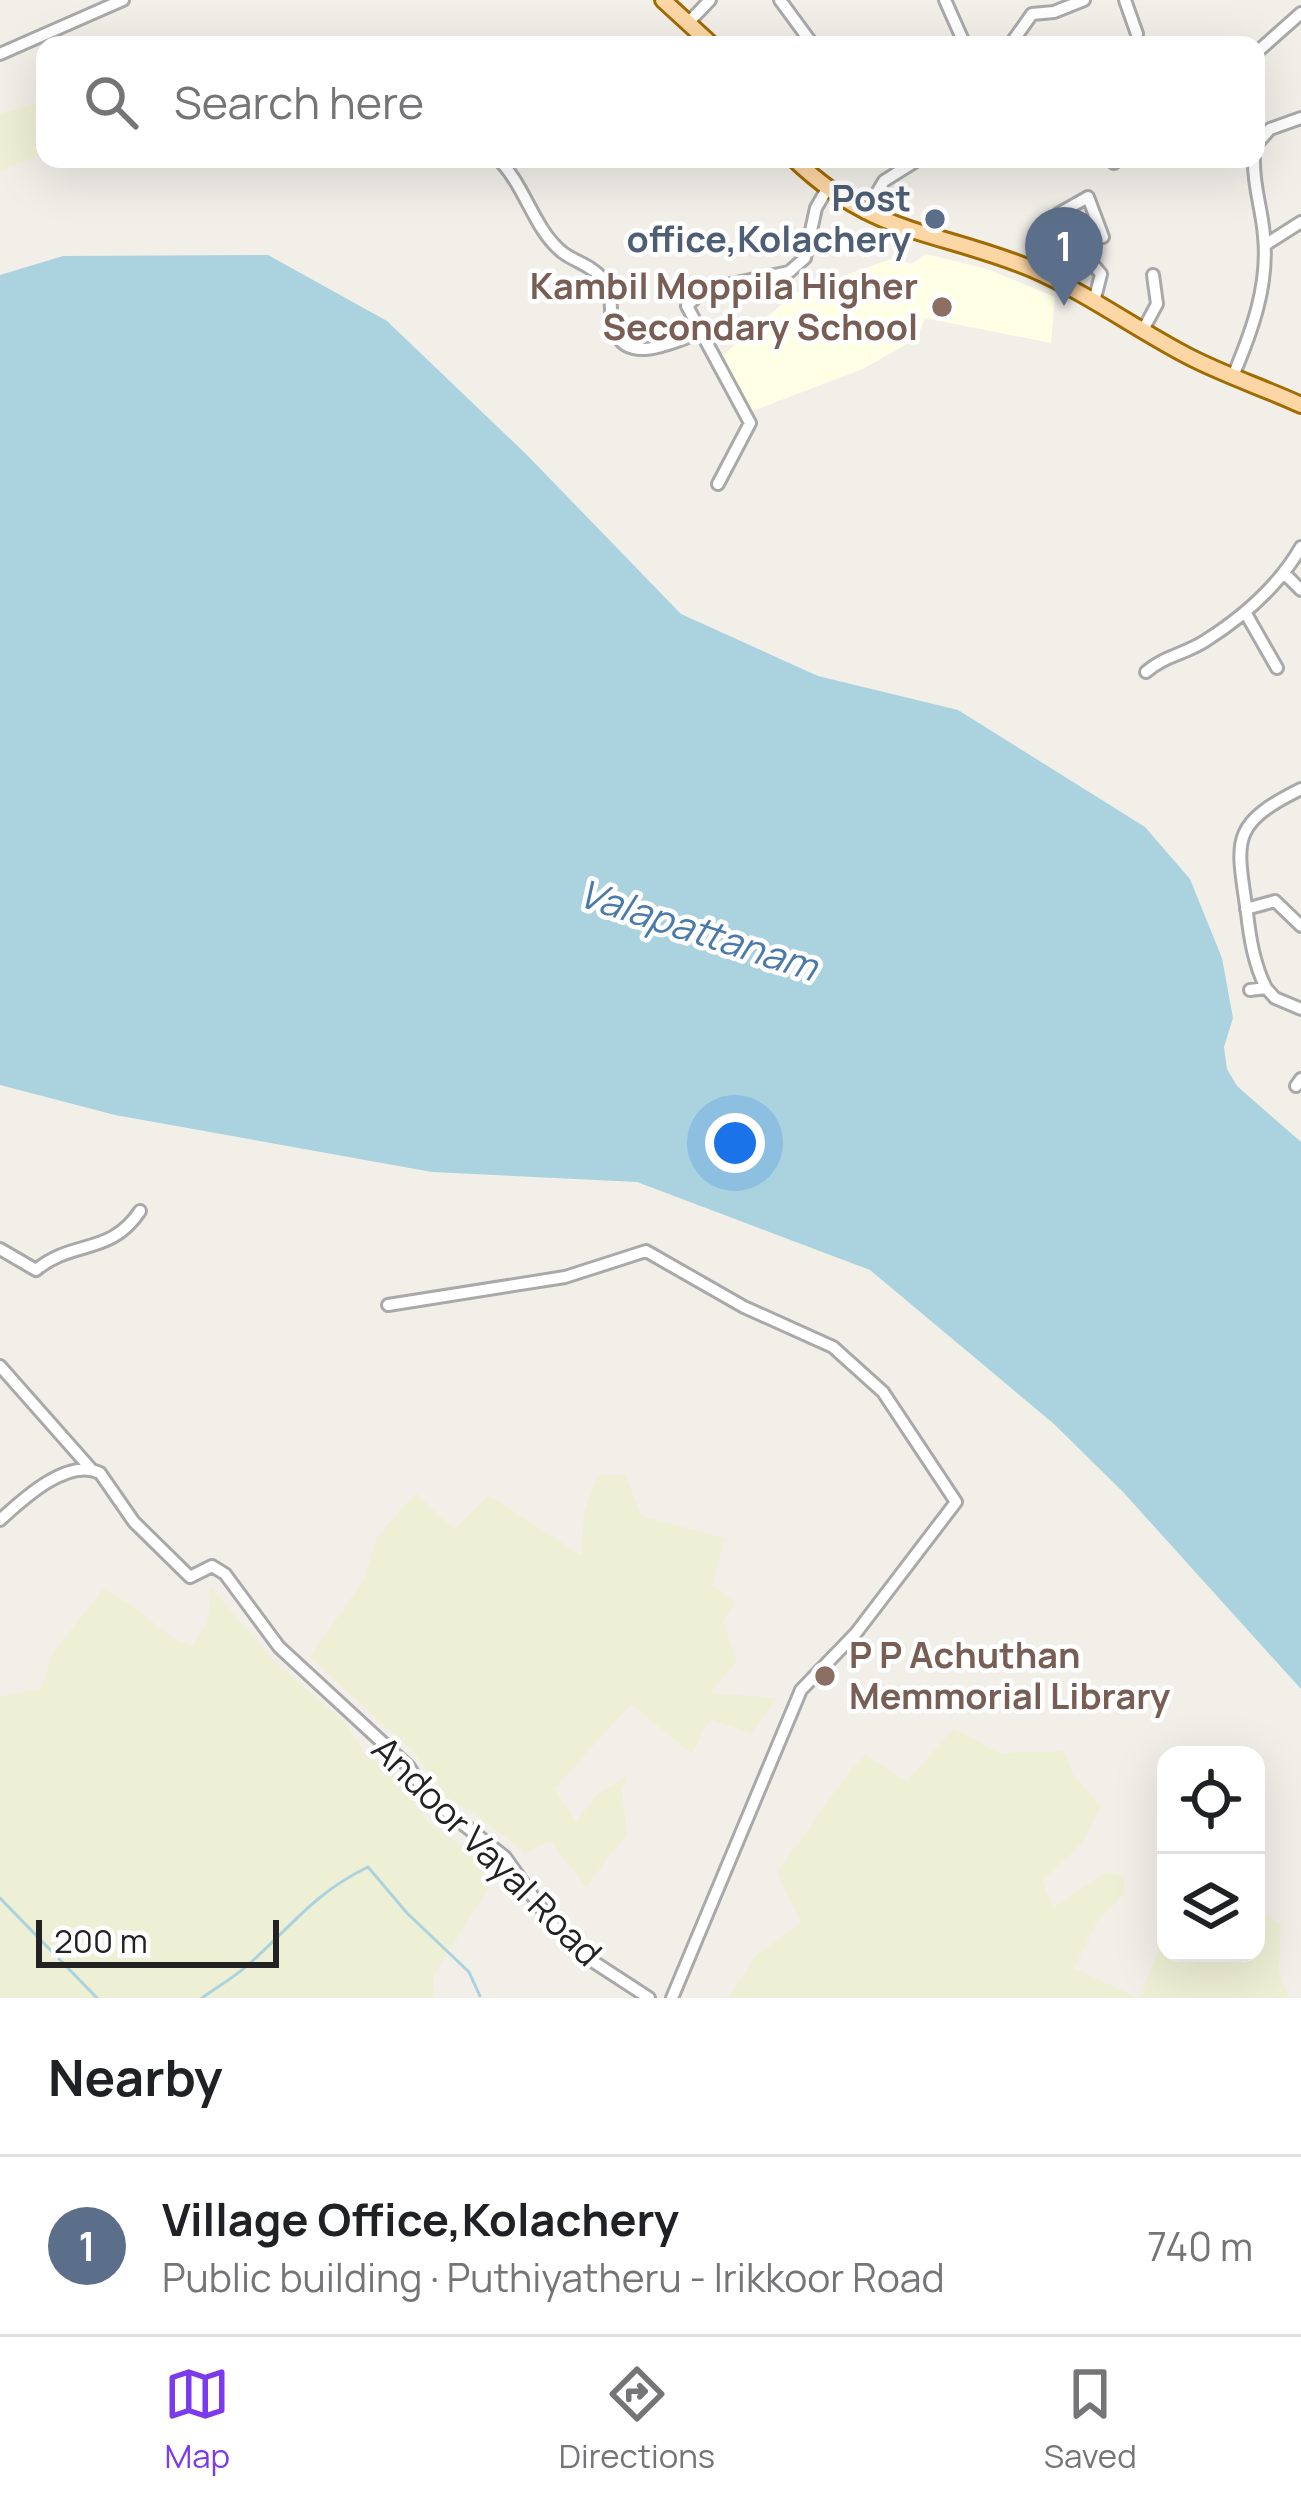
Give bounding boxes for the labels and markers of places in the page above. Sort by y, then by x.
place label: Post office,Kolachery [627,173,911,263]
marker: Post office,Kolachery [922,206,948,232]
pin: 1 [1025,207,1103,306]
place label: Kambil Moppila Higher Secondary School [530,261,918,351]
marker: Kambil Moppila Higher Secondary School [929,294,955,320]
place label: P P Achuthan Memmorial Library [849,1630,1170,1720]
marker: P P Achuthan Memmorial Library [812,1663,838,1689]

